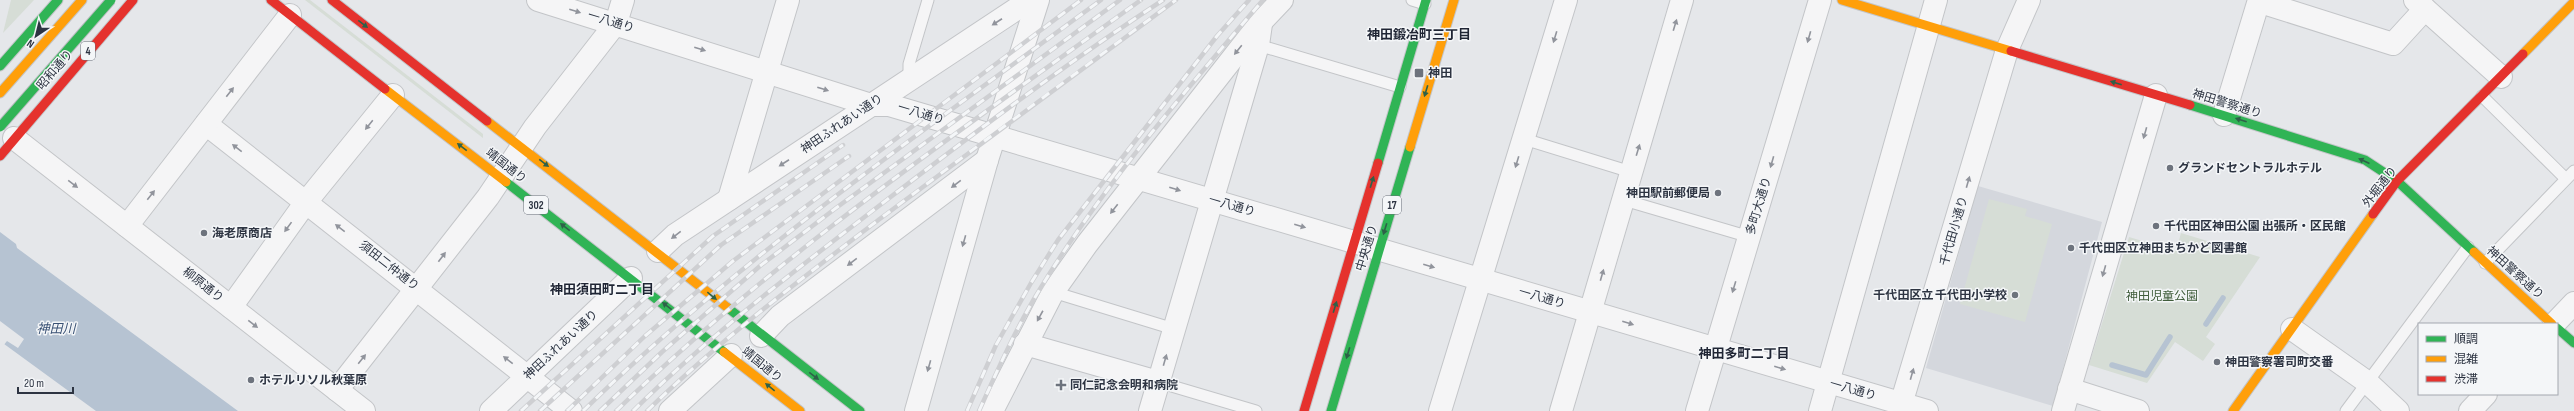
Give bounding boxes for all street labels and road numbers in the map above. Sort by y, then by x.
street label: 一八通り [586,8,636,36]
road number: 4 [81,42,95,60]
street label: 昭和通り [34,47,76,93]
street label: 神田警察通り [2190,86,2264,122]
street label: 神田ふれあい通り [798,91,886,157]
street label: 一八通り [896,100,946,128]
street label: 靖国通り [482,145,530,187]
street label: 外堀通り [2359,163,2401,211]
street label: 多町大通り [1743,175,1775,237]
street label: 一八通り [1207,192,1257,220]
street label: 千代田小通り [1937,194,1971,268]
road number: 302 [524,196,548,214]
road number: 17 [1383,196,1401,214]
street label: 中央通り [1353,223,1381,273]
street label: 須田二仲通り [356,238,422,294]
street label: 神田警察通り [2483,243,2547,303]
street label: 柳原通り [179,264,227,306]
street label: 一八通り [1517,284,1567,312]
street label: 神田ふれあい通り [521,307,601,383]
street label: 靖国通り [739,344,785,386]
street label: 一八通り [1828,376,1878,404]

